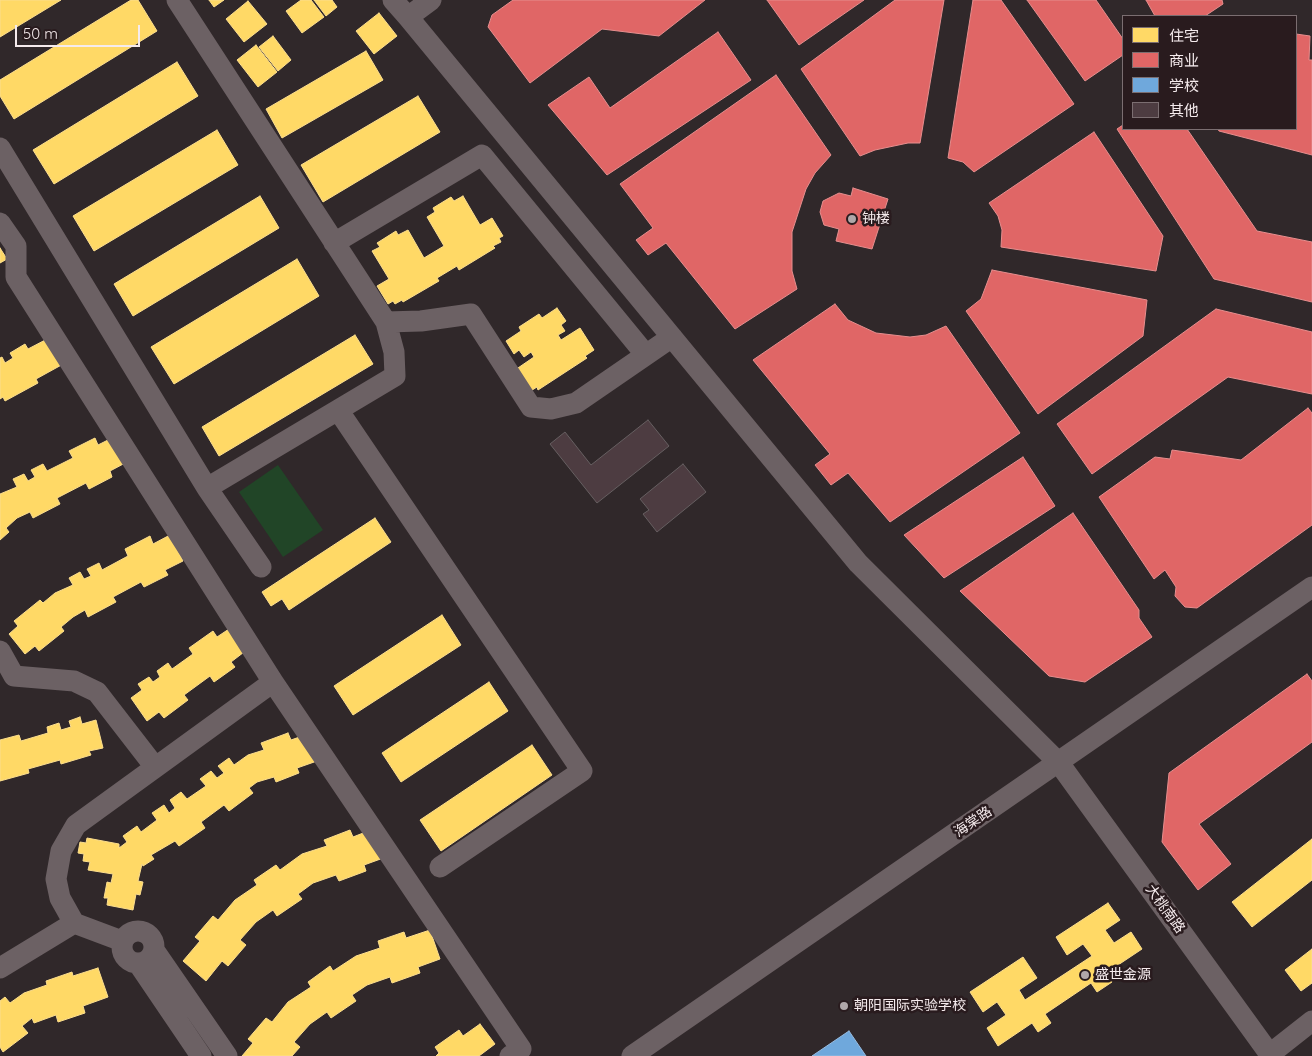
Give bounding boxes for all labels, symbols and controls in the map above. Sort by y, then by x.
scale bar [18,15,142,47]
legend [1122,15,1297,130]
text: 50 m [23,24,58,43]
text: 住宅 [1169,26,1199,45]
text: 商业 [1169,51,1199,70]
text: 学校 [1169,76,1199,95]
text: 其他 [1169,101,1199,120]
place label: 钟楼 [862,211,890,227]
marker: 钟楼 [846,213,858,225]
street label: 海棠路 [951,803,995,841]
street label: 大桃南路 [1142,881,1188,937]
place label: 盛世金源 [1095,967,1151,983]
marker: 盛世金源 [1079,969,1091,981]
place label: 朝阳国际实验学校 [854,998,966,1014]
marker: 朝阳国际实验学校 [838,1000,850,1012]

